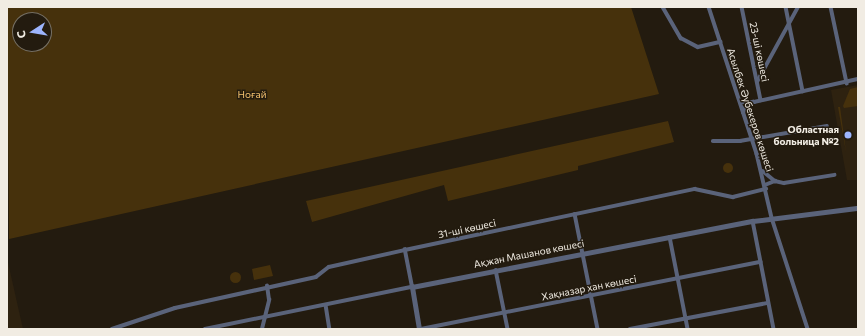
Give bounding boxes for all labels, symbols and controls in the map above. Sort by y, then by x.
north arrow [12,12,52,52]
street label: 23-ші көшесі [747,21,771,83]
text: С [14,29,28,39]
street label: Асылбек Әубекеров көшесі [724,47,776,173]
park label: Ноғай [238,89,266,101]
place label: Областная больница №2 [773,123,839,146]
marker: Областная больница №2 [842,129,854,141]
street label: 31-ші көшесі [437,217,497,241]
street label: Ақжан Машанов көшесі [473,237,585,271]
street label: Хақназар хан көшесі [540,273,638,303]

